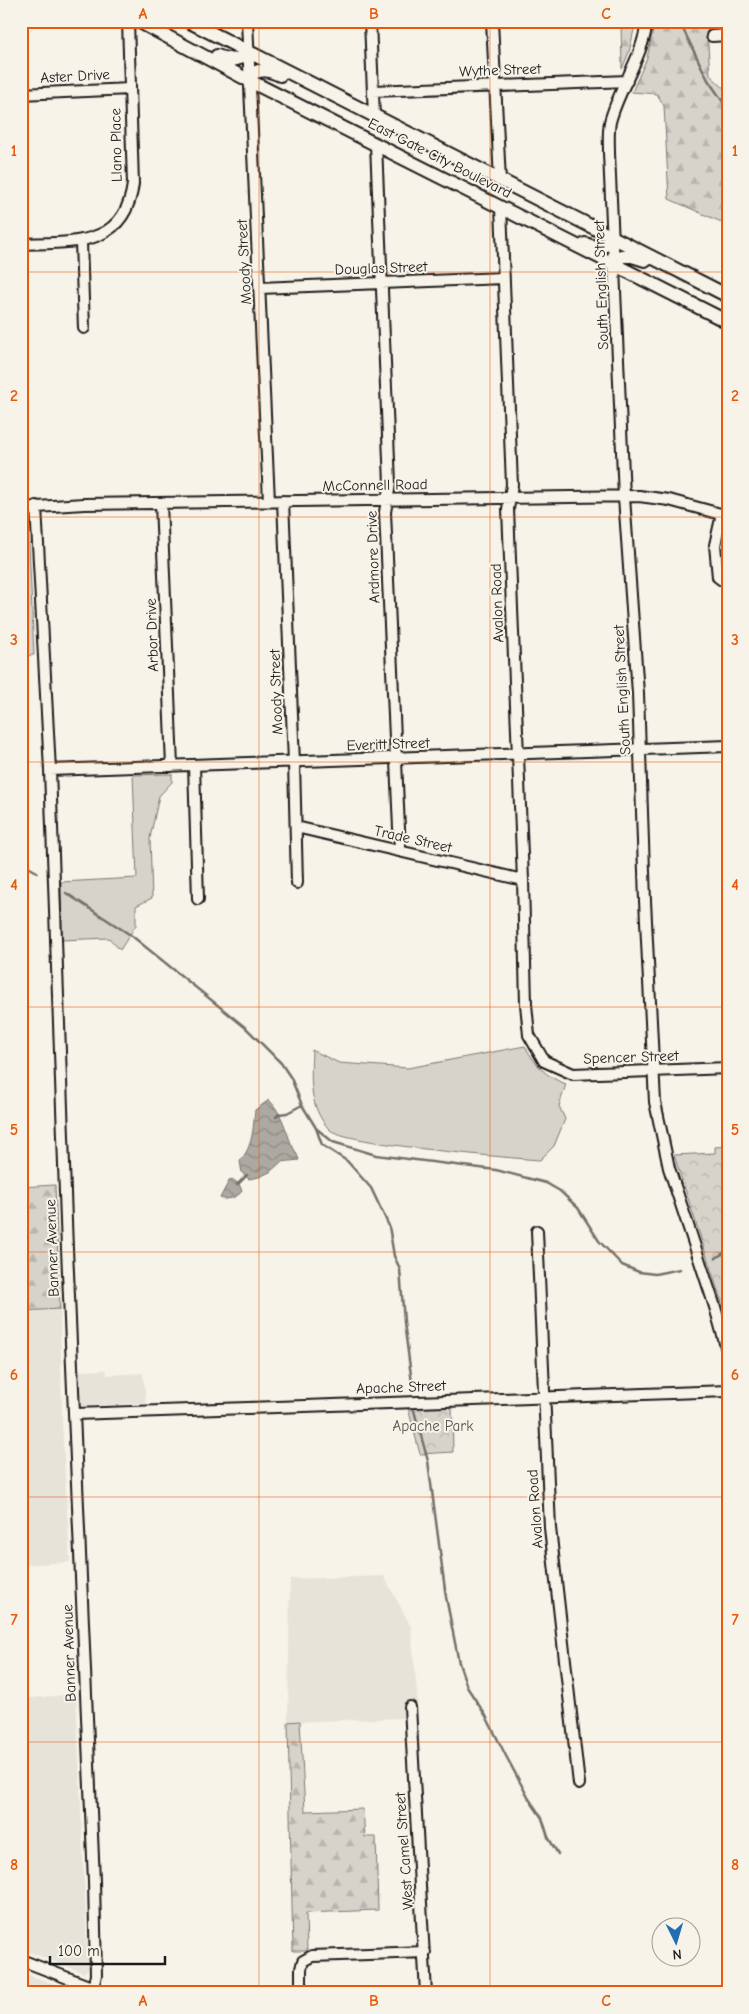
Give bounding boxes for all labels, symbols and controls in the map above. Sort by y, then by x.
text: A [139,5,148,23]
text: B [369,5,379,23]
text: C [601,5,611,23]
street label: Wythe Street [459,60,542,80]
street label: Aster Drive [40,65,111,87]
street label: Llano Place [106,107,126,182]
street label: East Gate City Boulevard [365,114,515,202]
text: 1 [11,142,17,160]
text: 1 [732,142,738,160]
street label: Moody Street [233,218,255,305]
street label: South English Street [590,219,612,350]
street label: Douglas Street [334,257,428,279]
text: 2 [10,387,18,405]
text: 2 [731,387,739,405]
street label: McConnell Road [322,475,428,495]
street label: Ardmore Drive [362,510,384,604]
street label: Avalon Road [487,563,507,643]
street label: Arbor Drive [142,597,162,672]
street label: South English Street [610,624,634,755]
text: 3 [10,631,18,649]
text: 3 [731,631,739,649]
street label: Moody Street [265,648,286,735]
street label: Everitt Street [346,734,431,754]
street label: Trade Street [372,821,454,857]
text: 4 [10,876,18,894]
text: 4 [731,876,739,894]
street label: Spencer Street [583,1046,680,1068]
text: 5 [10,1121,18,1139]
text: 5 [731,1121,739,1139]
street label: Banner Avenue [41,1198,63,1297]
text: 6 [10,1366,18,1384]
text: 6 [731,1366,739,1384]
street label: Apache Street [356,1376,447,1398]
park label: Apache Park [393,1417,474,1435]
street label: Avalon Road [523,1469,547,1549]
street label: Banner Avenue [58,1603,80,1702]
text: 7 [10,1611,18,1629]
text: 7 [731,1611,739,1629]
street label: West Camel Street [391,1791,417,1910]
text: 8 [10,1856,18,1874]
text: 8 [731,1856,739,1874]
north arrow [652,1916,702,1966]
scale bar [50,1934,165,1966]
text: 100 m [58,1942,100,1960]
text: N [672,1946,682,1963]
text: A [139,1992,148,2010]
text: B [369,1992,379,2010]
text: C [601,1992,611,2010]

